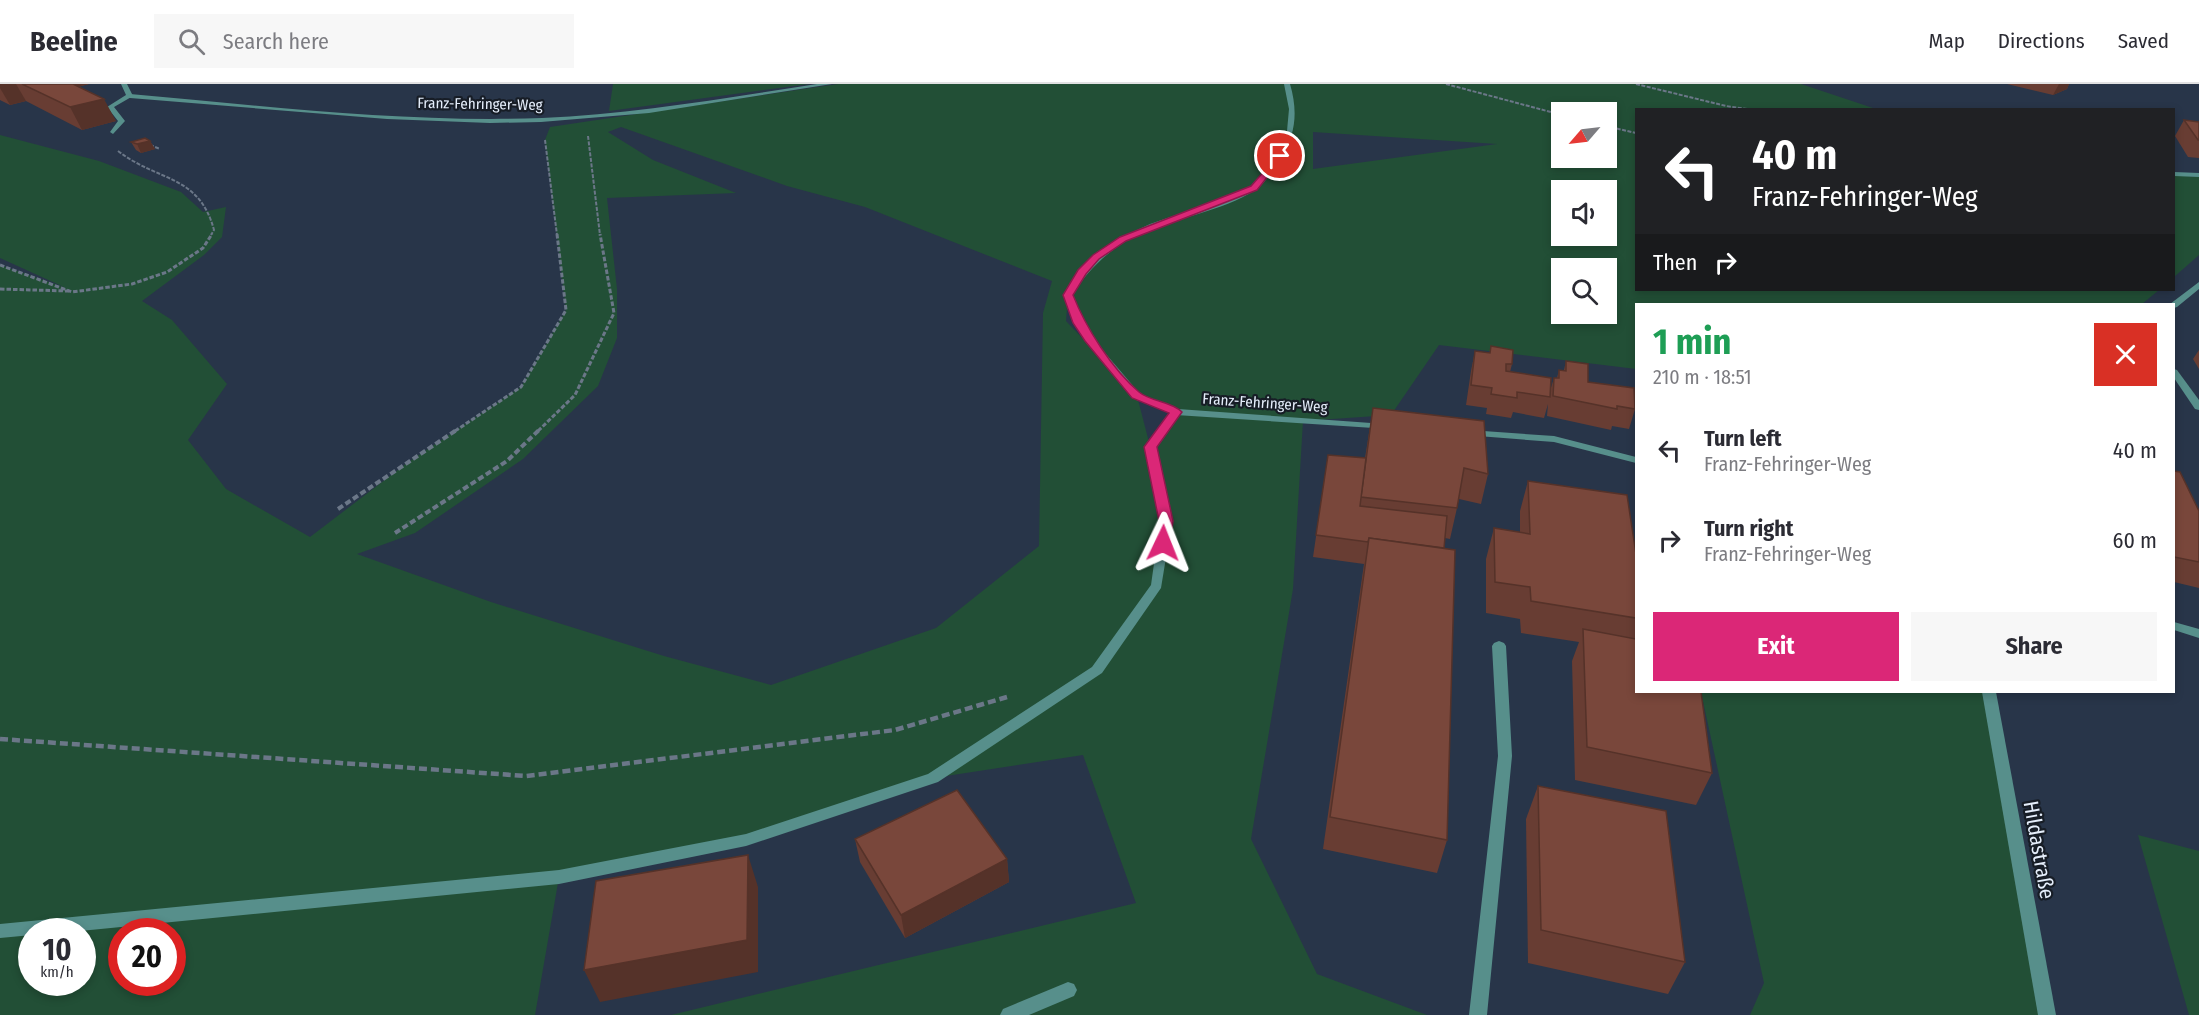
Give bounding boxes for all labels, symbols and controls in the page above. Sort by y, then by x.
search box [154,14,574,68]
text: Beeline [30,25,118,58]
icon: search [175,25,208,58]
text: Search here [223,28,329,55]
text: Map [1928,28,1965,54]
text: Directions [1998,28,2085,54]
text: Saved [2118,28,2169,54]
street label: Franz-Fehringer-Weg [417,94,543,114]
north arrow [1551,102,1617,168]
map controls [1551,102,1617,324]
pin [1254,130,1305,181]
text: 40 m [1752,130,1837,180]
icon: left [1653,132,1731,210]
icon: arrive [1263,139,1296,172]
button: sound [1551,180,1617,246]
text: Franz-Fehringer-Weg [1752,181,1978,213]
icon: right [1709,246,1742,279]
text: Then [1653,249,1697,276]
button: search [1551,258,1617,324]
text: 1 min [1653,320,1731,364]
button: close [2094,323,2157,386]
text: 210 m · 18:51 [1653,365,1751,389]
street label: Franz-Fehringer-Weg [1202,390,1328,416]
text: Turn left [1704,425,1782,452]
icon: left [1653,434,1686,467]
text: 40 m [2113,437,2157,464]
text: Franz-Fehringer-Weg [1704,452,1871,476]
position arrow [1131,511,1195,575]
text: Turn right [1704,515,1793,542]
icon: right [1653,524,1686,557]
text: 60 m [2113,527,2157,554]
text: Franz-Fehringer-Weg [1704,542,1871,566]
button: Exit [1653,612,1899,681]
button: Share [1911,612,2157,681]
street label: Hildastraße [2018,799,2060,901]
speed limit sign: 20 [108,918,186,996]
text: 10 [42,932,72,968]
text: km/h [40,963,74,981]

